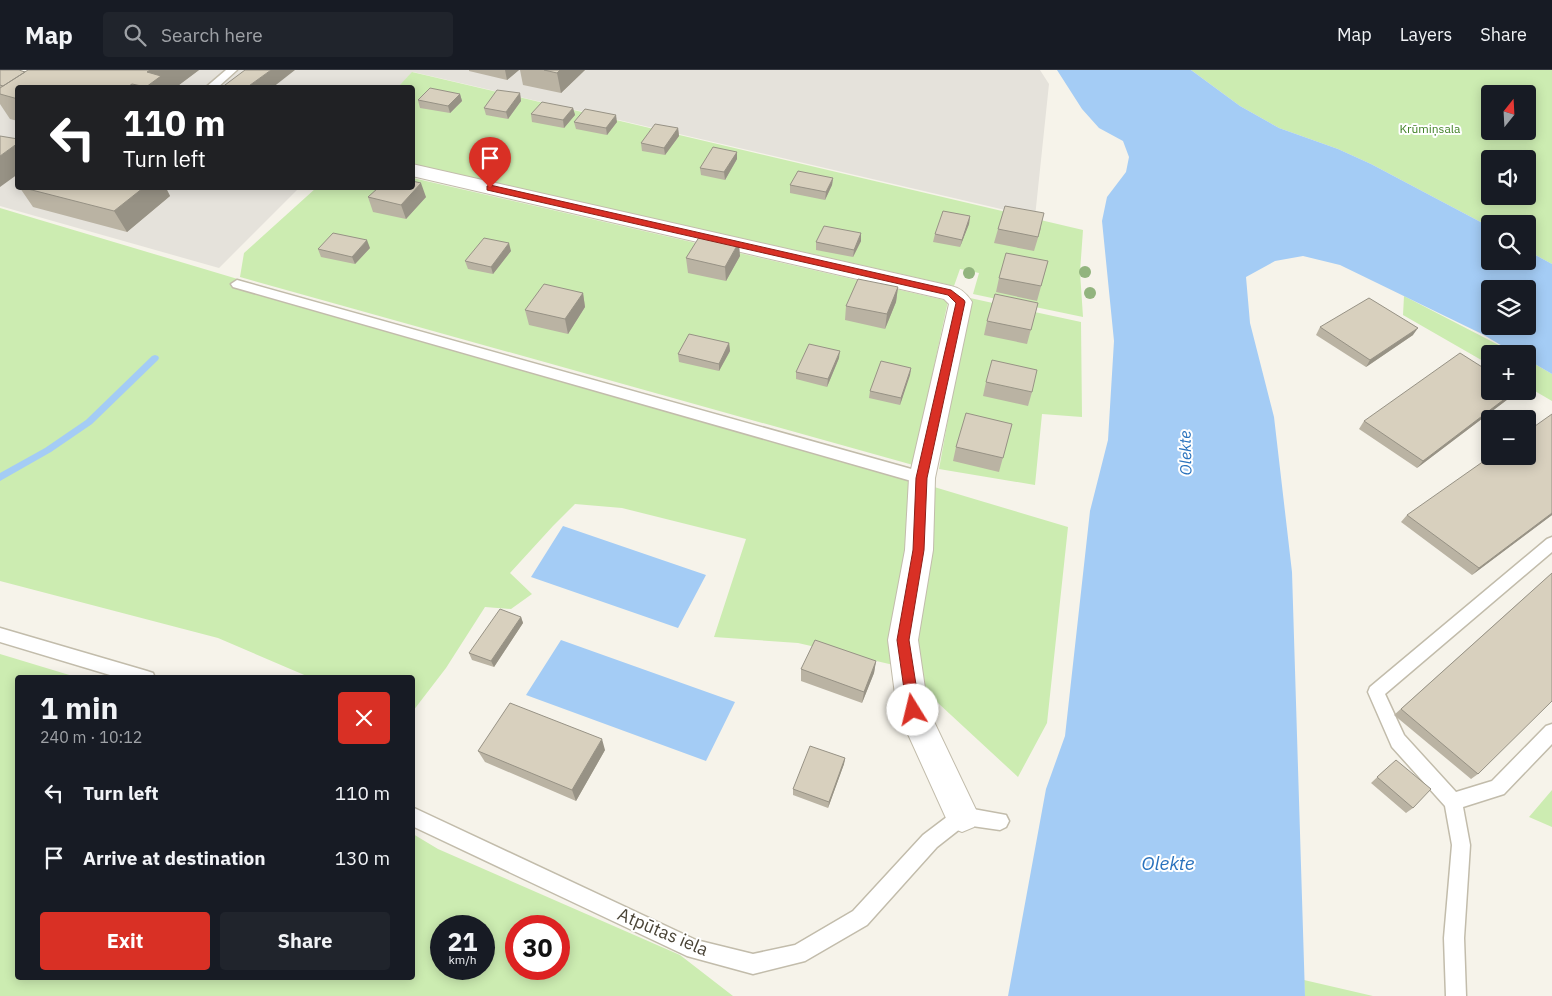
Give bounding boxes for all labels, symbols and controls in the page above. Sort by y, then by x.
search box [103,12,453,57]
text: Map [25,19,73,51]
icon: search [121,21,149,49]
text: Search here [161,23,263,47]
text: Map [1337,23,1372,46]
text: Layers [1400,23,1452,46]
text: Share [1480,23,1527,46]
north arrow [1481,85,1536,140]
map controls [1481,85,1536,465]
text: 110 m [123,100,226,146]
icon: left [40,105,105,170]
park label: Krūmiņsala [1400,121,1461,136]
pin [469,137,511,188]
text: Turn left [123,144,206,173]
icon: arrive [476,144,504,172]
button: sound [1481,150,1536,205]
button: search [1481,215,1536,270]
button: layers [1481,280,1536,335]
button: + [1481,345,1536,400]
button: − [1481,410,1536,465]
water label: Olekte [1175,431,1195,475]
position arrow [886,683,938,735]
text: 1 min [40,688,118,727]
button: close [338,692,390,744]
text: 240 m · 10:12 [40,727,142,747]
icon: left [40,779,68,807]
text: Turn left [83,781,159,805]
text: 110 m [335,781,390,805]
icon: arrive [40,844,68,872]
text: Arrive at destination [83,846,266,870]
text: 130 m [335,846,390,870]
water label: Olekte [1142,851,1195,875]
street label: Atpūtas iela [614,902,712,961]
button: Exit [40,912,210,970]
button: Share [220,912,390,970]
speed limit sign: 30 [505,915,570,980]
text: 21 [447,925,478,958]
text: km/h [448,952,477,967]

